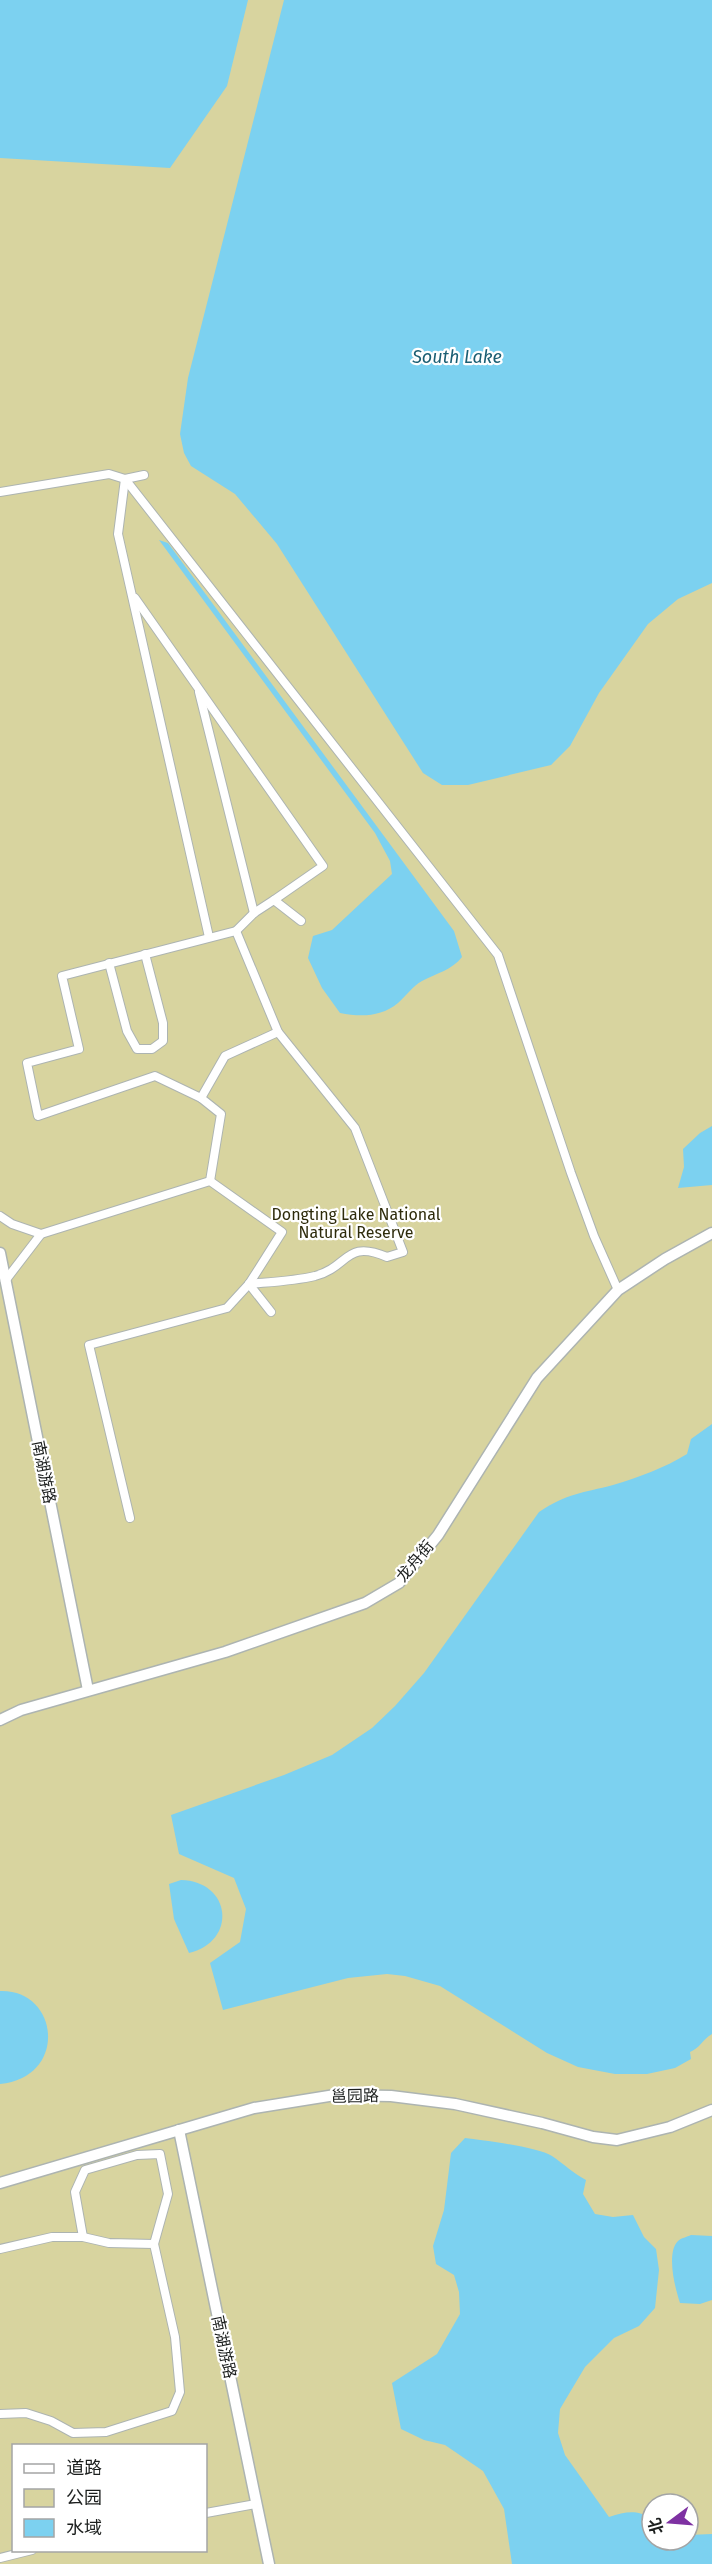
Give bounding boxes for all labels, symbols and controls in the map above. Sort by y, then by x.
water label: South Lake [411,346,502,368]
park label: Dongting Lake National Natural Reserve [272,1205,441,1242]
street label: 南湖游路 [29,1439,59,1505]
street label: 龙舟街 [392,1537,438,1585]
street label: 邕园路 [331,2086,379,2106]
street label: 南湖游路 [208,2314,240,2380]
legend [12,2444,207,2552]
text: 道路 [66,2457,102,2479]
text: 公园 [66,2487,102,2509]
north arrow [640,2492,700,2552]
text: 北 [645,2516,667,2536]
text: 水域 [66,2517,102,2539]

